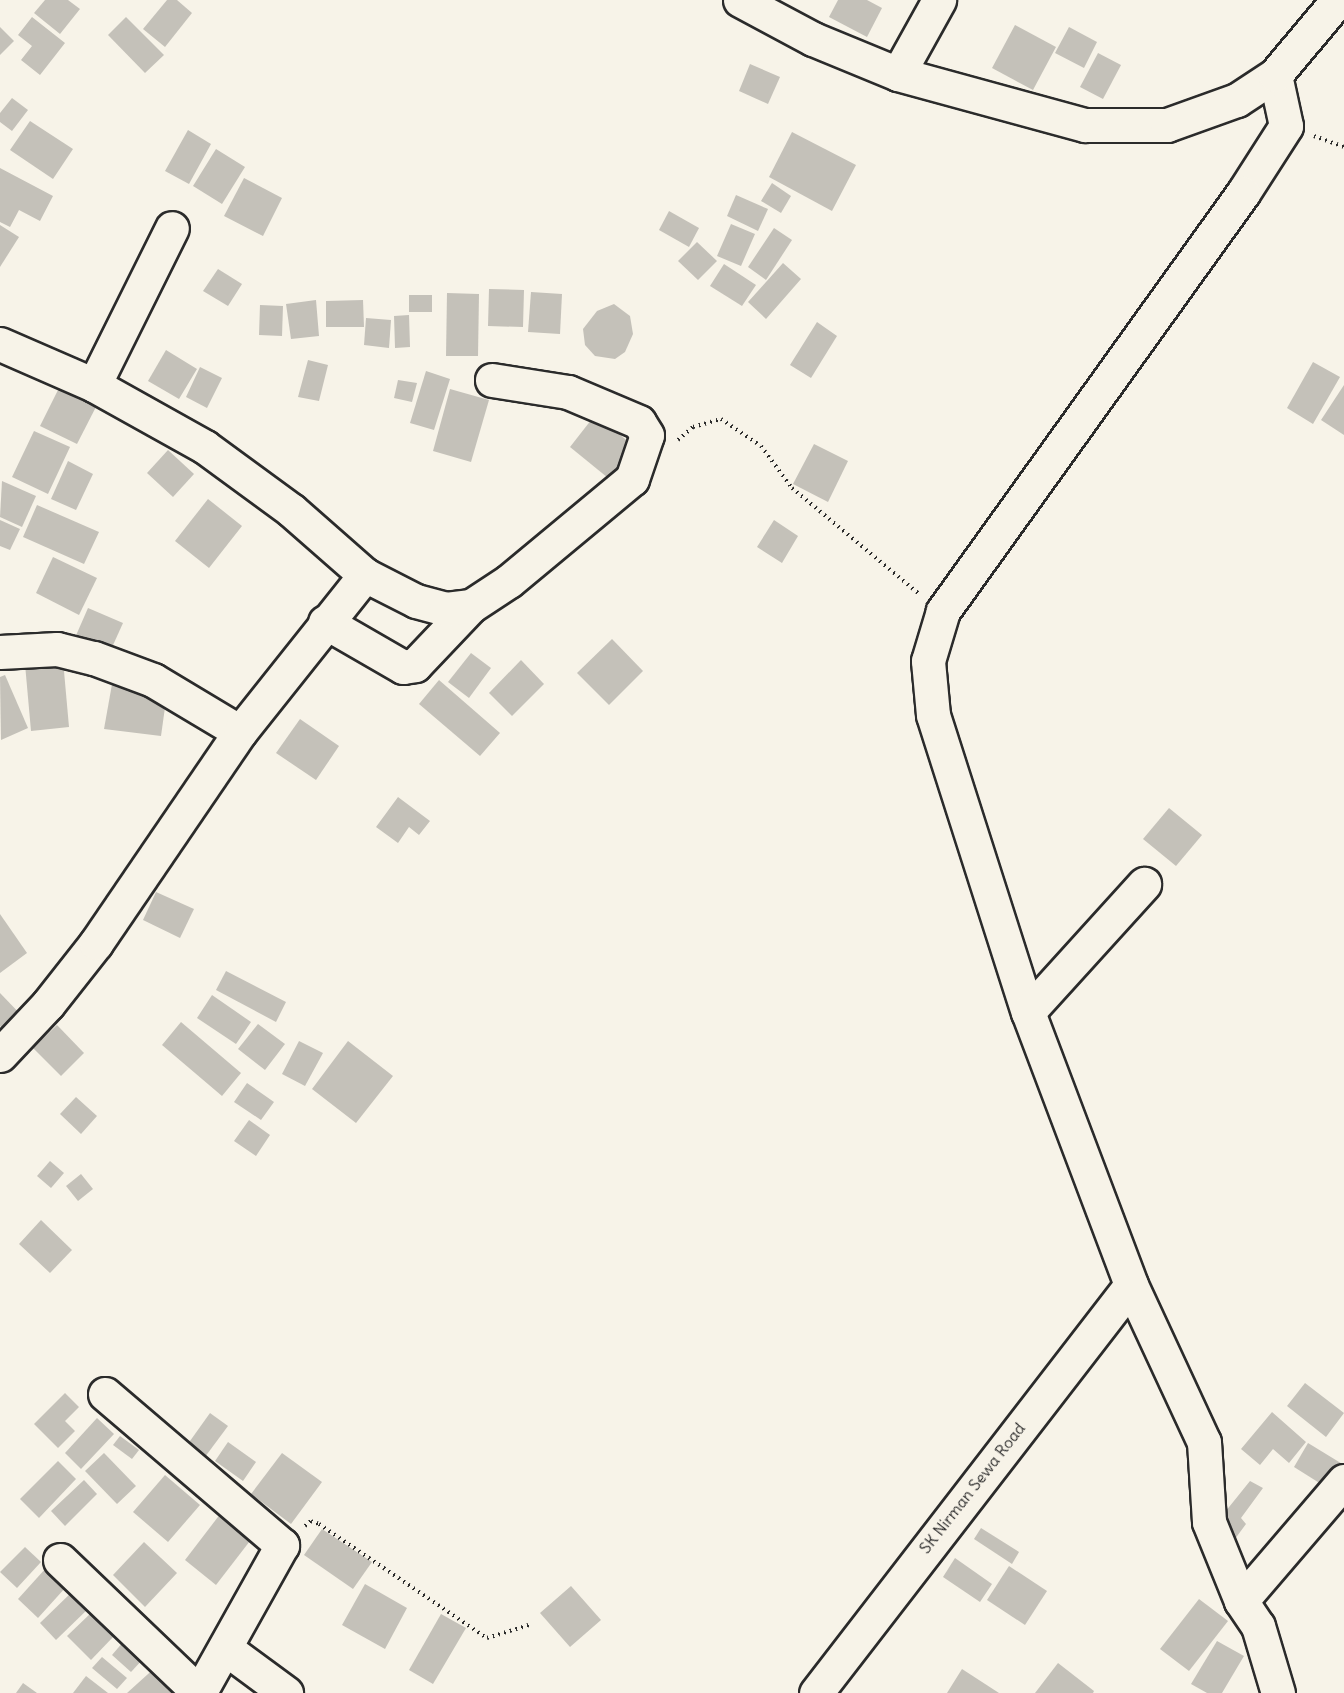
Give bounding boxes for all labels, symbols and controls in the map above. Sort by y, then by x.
street label: SK Nirman Sewa Road [915,1419,1029,1557]

